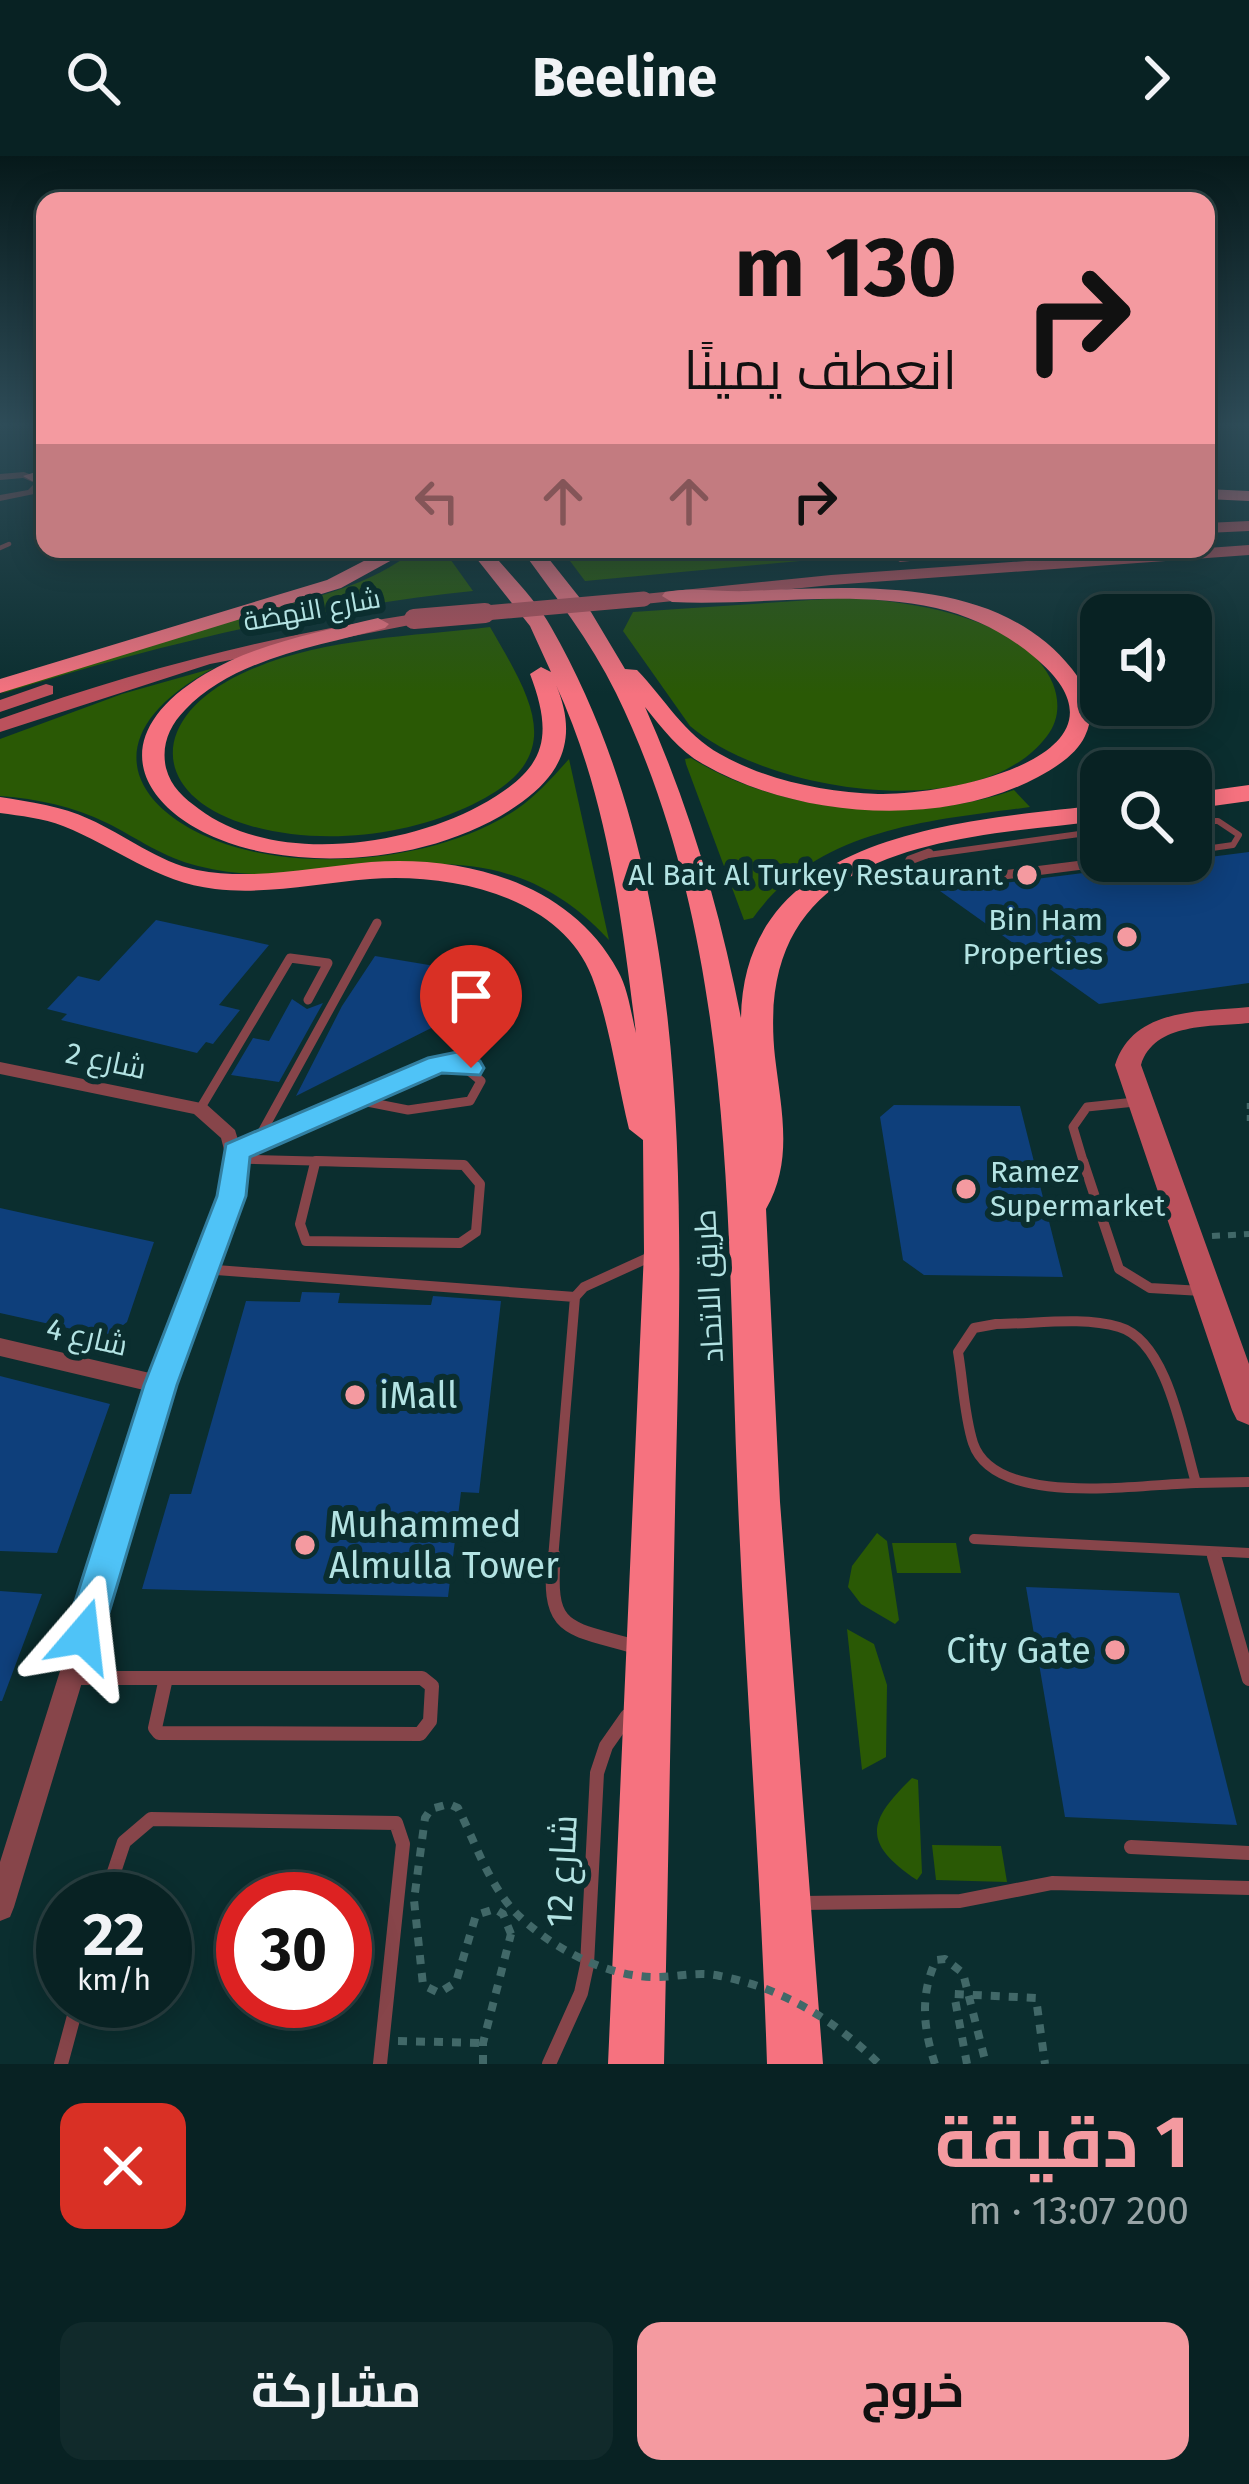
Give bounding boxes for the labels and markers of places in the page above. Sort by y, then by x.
place label: Al Bait Al Turkey Restaurant [628,857,1003,893]
marker: Al Bait Al Turkey Restaurant [1014,862,1040,888]
place label: Bin Ham Properties [963,902,1103,972]
marker: Bin Ham Properties [1114,924,1140,950]
pin [420,945,522,1068]
place label: Ramez Supermarket [990,1154,1166,1224]
marker: Ramez Supermarket [953,1176,979,1202]
place label: iMall [379,1374,457,1418]
marker: iMall [342,1382,368,1408]
place label: Muhammed Almulla Tower [329,1503,559,1588]
marker: Muhammed Almulla Tower [292,1532,318,1558]
place label: City Gate [946,1629,1091,1673]
marker: City Gate [1102,1637,1128,1663]

